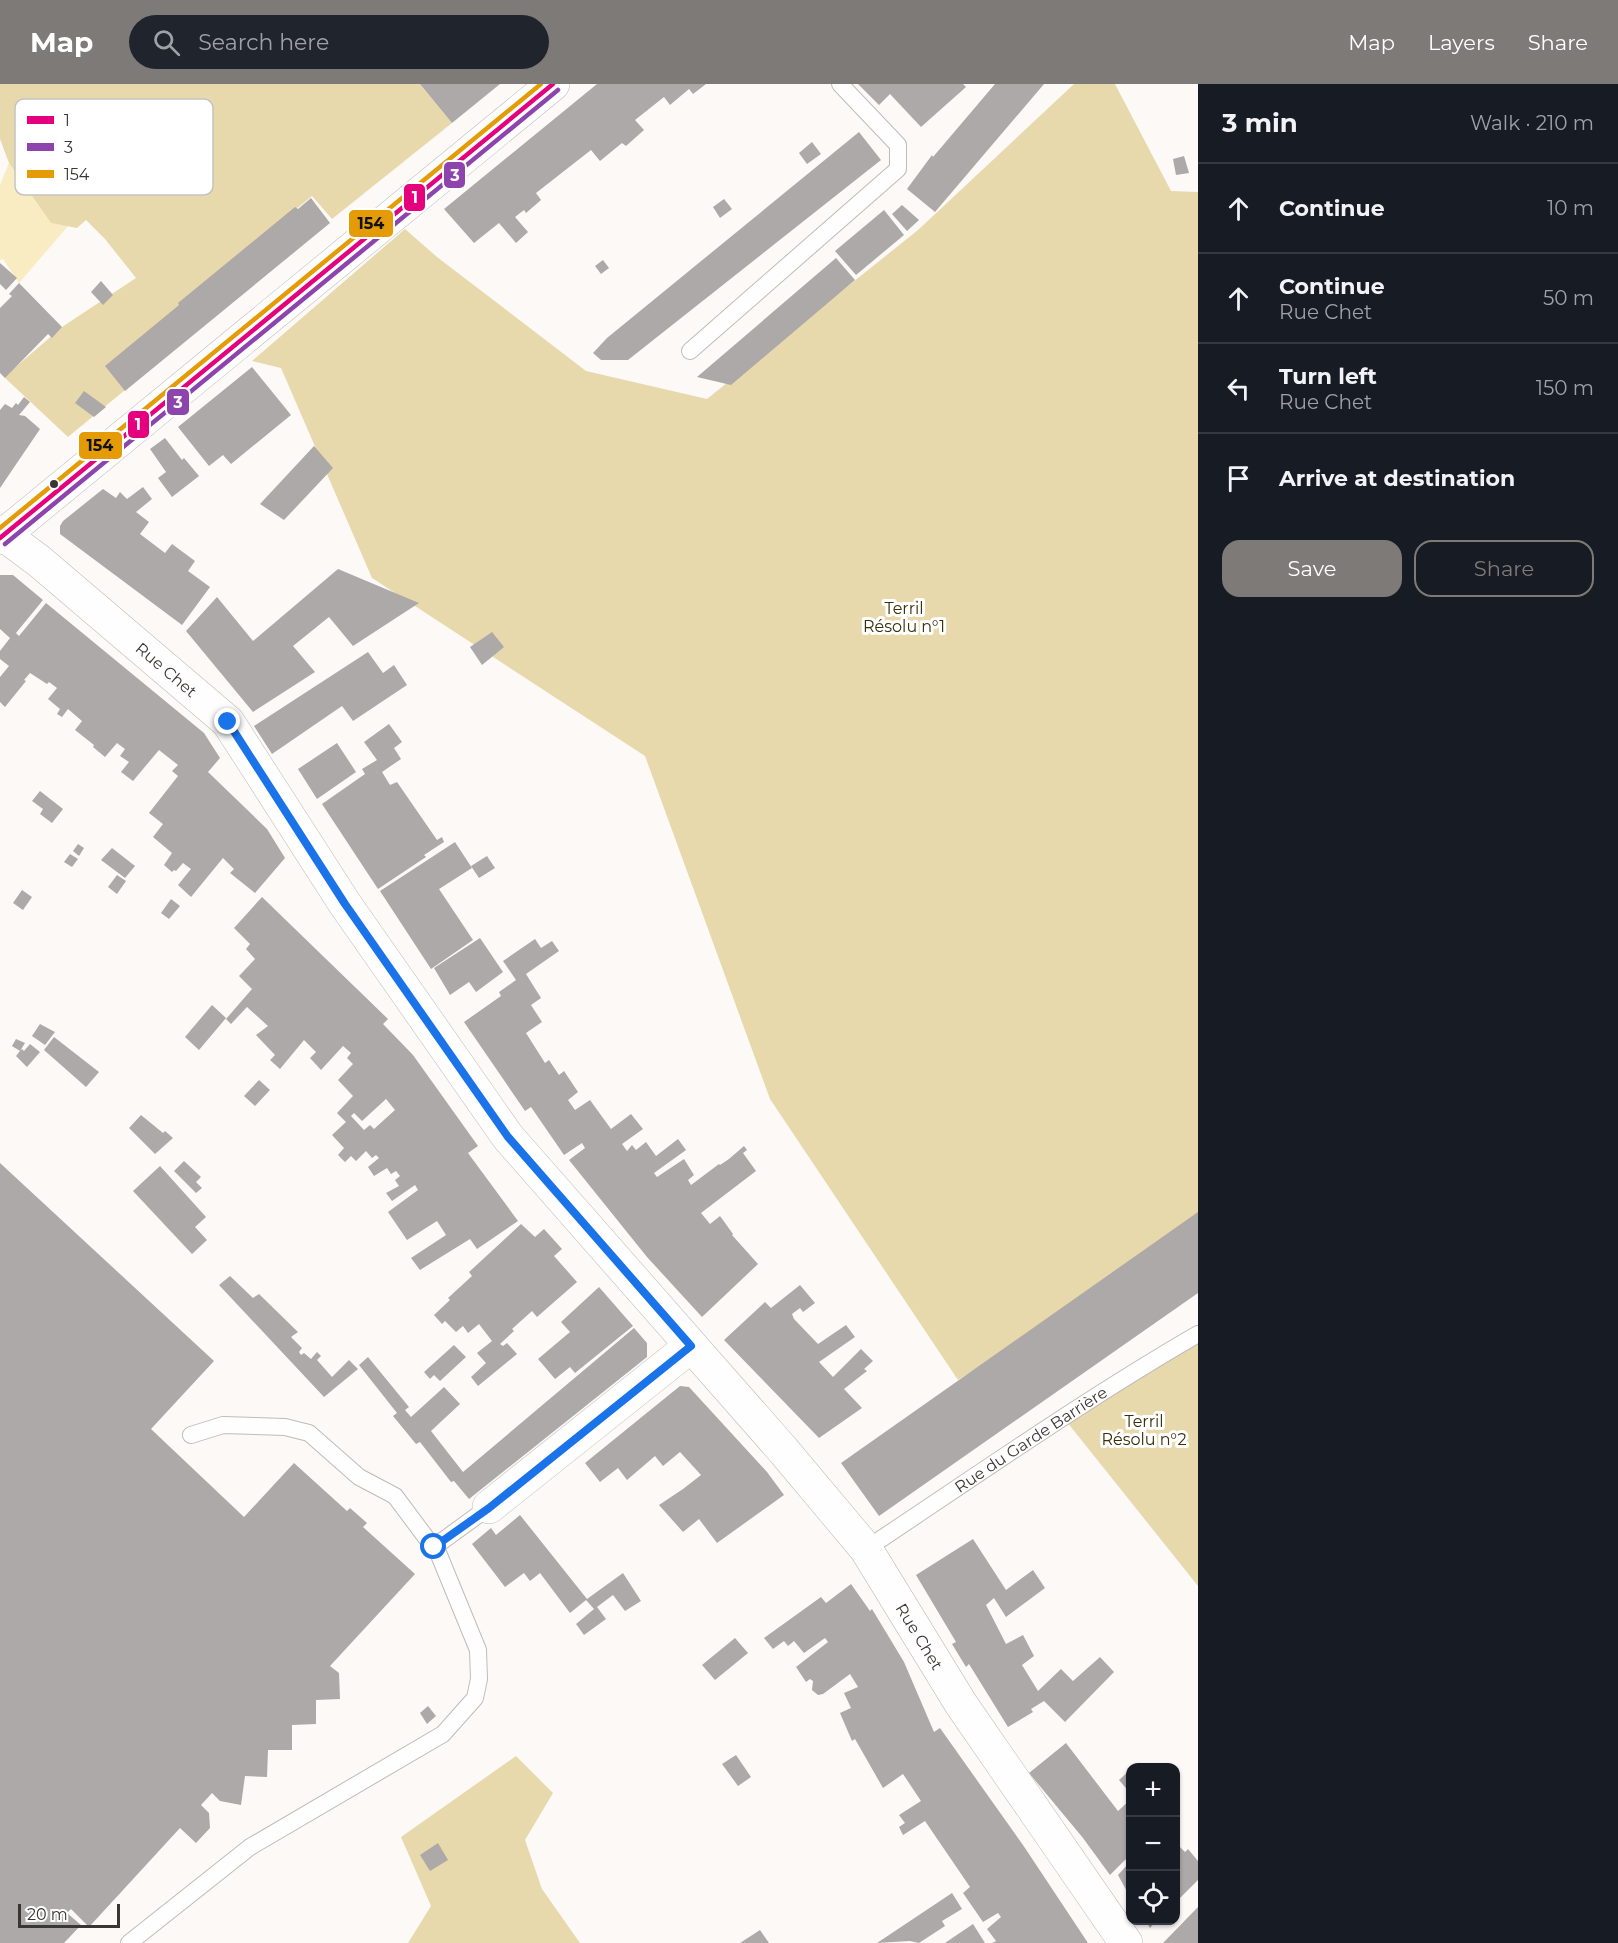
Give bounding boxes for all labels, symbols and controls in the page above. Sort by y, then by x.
search box [129,15,549,69]
text: Map [30,25,93,59]
icon: search [150,26,183,59]
text: Search here [198,29,329,56]
text: Map [1348,30,1395,55]
text: Layers [1428,30,1495,55]
text: Share [1528,30,1588,55]
legend [15,99,213,195]
text: 3 min [1222,107,1298,139]
text: 1 [64,111,70,130]
text: Walk · 210 m [1470,111,1594,135]
text: 3 [64,138,73,157]
line badge: 3 [443,161,466,189]
text: 154 [64,165,90,184]
text: 3 [449,166,460,185]
line badge: 1 [403,183,426,212]
text: 1 [412,188,418,207]
icon: ahead [1222,192,1255,225]
text: Continue [1279,195,1385,222]
text: 10 m [1547,196,1594,220]
line badge: 154 [348,209,394,238]
text: 154 [358,214,384,233]
text: Continue [1279,273,1385,300]
icon: ahead [1222,282,1255,315]
text: 50 m [1543,286,1594,310]
text: Rue Chet [1279,300,1372,324]
text: Turn left [1279,363,1377,390]
icon: left [1222,372,1255,405]
text: 150 m [1536,376,1594,400]
line badge: 3 [166,388,190,416]
text: Rue Chet [1279,390,1372,414]
text: 3 [172,393,183,412]
line badge: 1 [127,410,150,439]
text: 1 [135,415,141,434]
line badge: 154 [78,431,123,460]
text: 154 [87,436,113,455]
icon: arrive [1222,462,1255,495]
text: Arrive at destination [1279,465,1515,492]
unlabelled marker [48,478,60,490]
button: Save [1222,540,1402,597]
button: Share [1414,540,1594,597]
park label: Terril Résolu n°1 [863,599,945,636]
street label: Rue Chet [132,638,201,701]
route end [214,708,240,734]
street label: Rue du Garde Barrière [951,1382,1111,1496]
park label: Terril Résolu n°2 [1101,1412,1187,1449]
route start [420,1533,446,1559]
street label: Rue Chet [892,1600,947,1674]
map controls [1126,1763,1180,1925]
button: + [1126,1763,1180,1817]
button: − [1126,1817,1180,1871]
button: locate [1126,1871,1180,1925]
scale bar [18,1901,120,1928]
text: 20 m [27,1905,68,1924]

